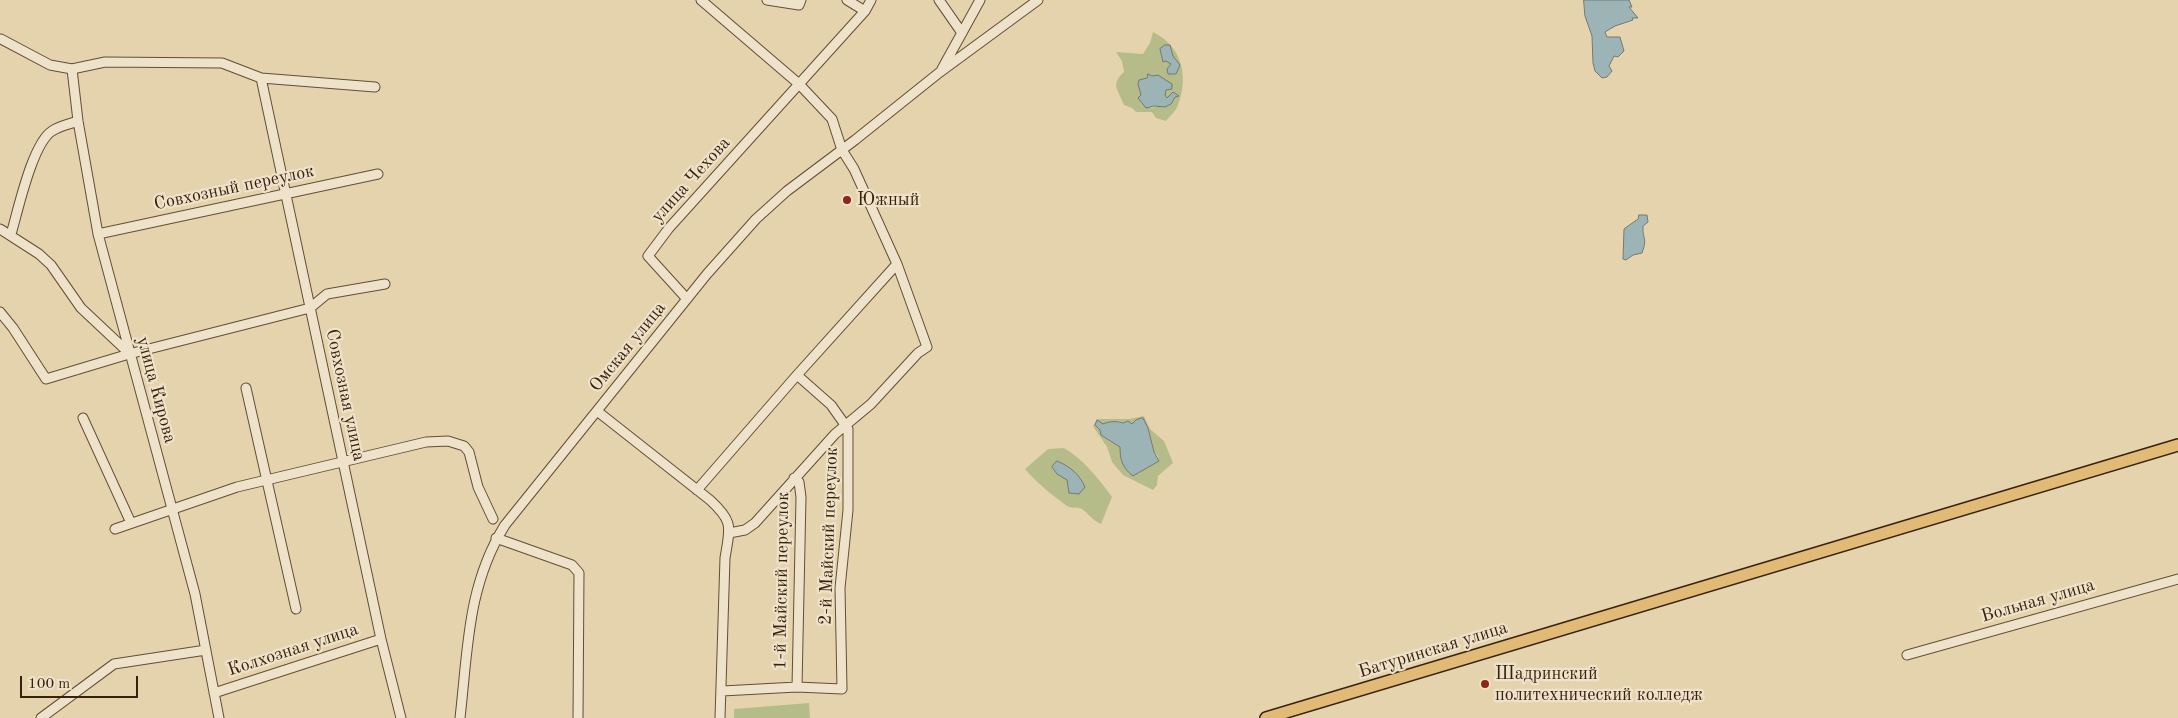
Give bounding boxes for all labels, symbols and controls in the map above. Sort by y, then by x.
street label: улица Чехова [647,133,735,227]
street label: Совхозный переулок [152,160,316,216]
place label: Южный [857,189,919,211]
marker: Южный [841,194,853,206]
street label: Омская улица [585,298,671,396]
street label: Совхозная улица [320,327,370,463]
street label: улица Кирова [131,334,181,446]
street label: 2-й Майский переулок [815,447,843,625]
street label: 1-й Майский переулок [770,492,794,670]
street label: Вольная улица [1979,574,2097,628]
street label: Батуринская улица [1356,617,1510,683]
street label: Колхозная улица [225,619,361,681]
place label: Шадринский политехнический колледж [1495,663,1703,706]
scale bar [22,666,140,698]
text: 100 m [28,677,70,692]
marker: Шадринский политехнический колледж [1479,678,1491,690]

